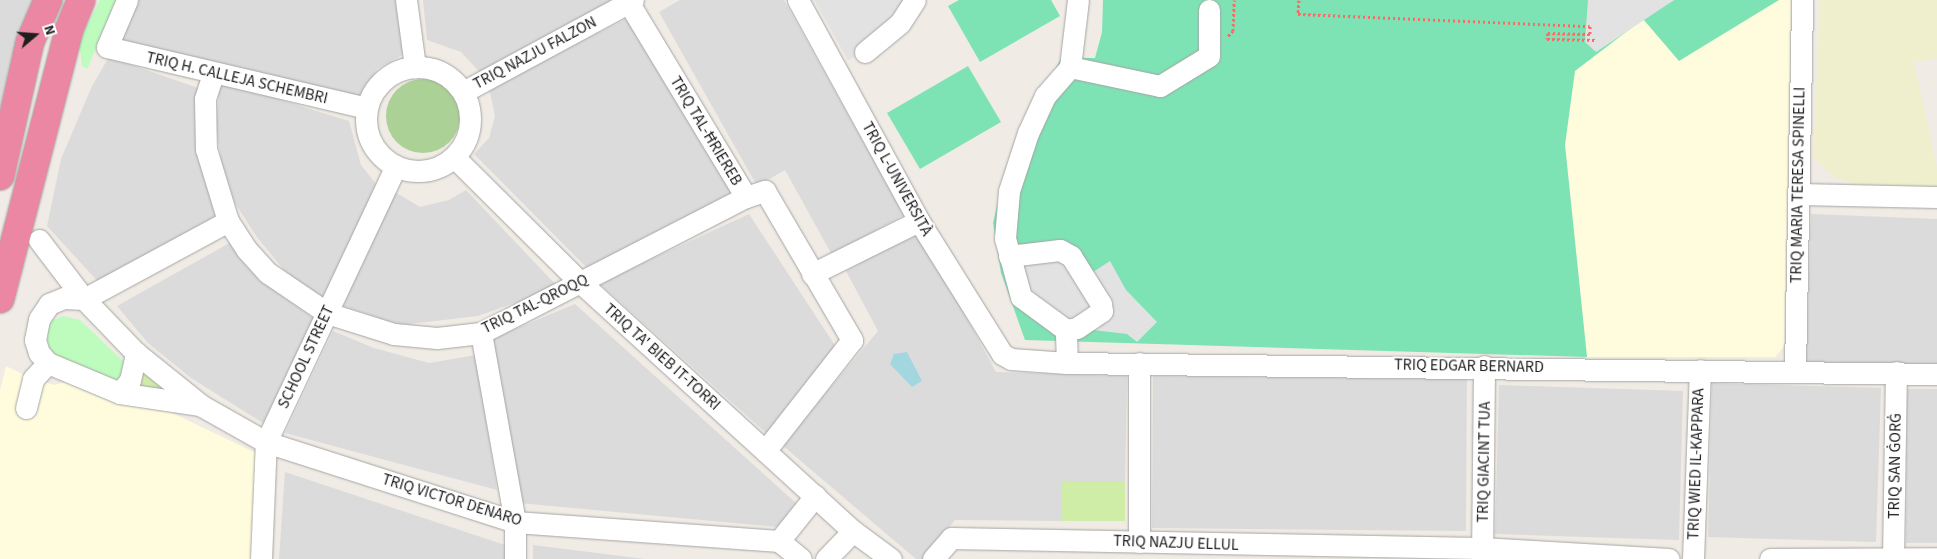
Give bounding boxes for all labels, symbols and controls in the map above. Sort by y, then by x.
north arrow [10,10,60,60]
street label: TRIQ NAZJU FALZON [470,12,600,94]
text: N [38,23,60,38]
street label: TRIQ H. CALLEJA SCHEMBRI [144,48,330,108]
street label: TRIQ TAL-ĦRIEREB [666,73,746,189]
street label: TRIQ MARIA TERESA SPINELLI [1787,87,1809,283]
street label: TRIQ L-UNIVERSITÀ [858,119,936,239]
street label: TRIQ TAL-QROQQ [479,270,591,338]
street label: TRIQ TA' BIEB IT-TORRI [600,300,724,414]
street label: SCHOOL STREET [274,302,338,412]
street label: TRIQ EDGAR BERNARD [1394,355,1544,377]
street label: TRIQ WIED IL-KAPPARA [1684,388,1708,540]
street label: TRIQ GIACINT TUA [1473,401,1495,523]
street label: TRIQ SAN ĠORĠ [1884,413,1906,519]
street label: TRIQ VICTOR DENARO [380,470,524,530]
street label: TRIQ NAZJU ELLUL [1113,531,1239,555]

